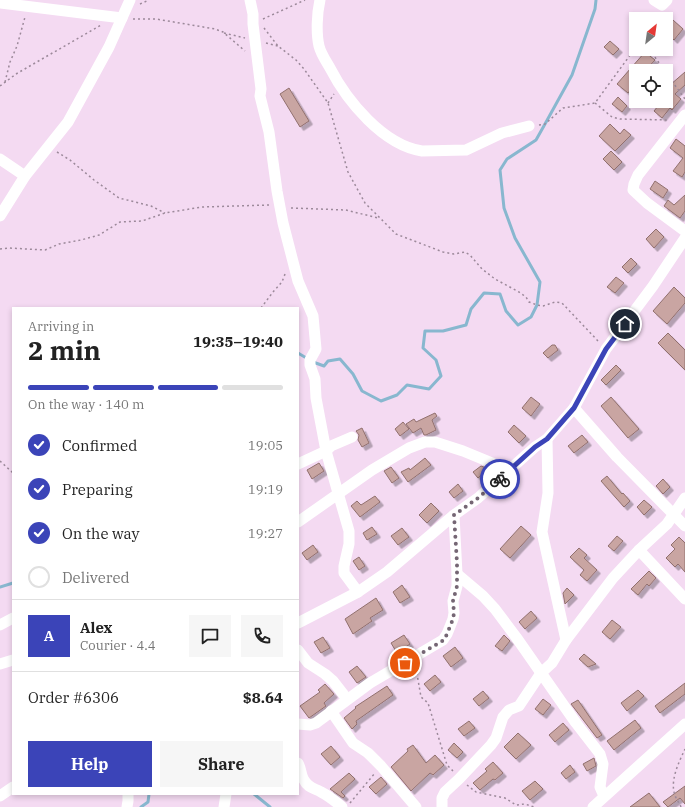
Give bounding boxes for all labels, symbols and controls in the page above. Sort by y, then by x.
north arrow [629,12,673,56]
map controls [629,12,673,108]
button: locate [629,64,673,108]
pin [608,307,642,341]
icon: home [614,313,636,335]
text: Arriving in [28,318,94,335]
text: 19:35–19:40 [193,332,283,351]
text: 2 min [28,333,101,367]
text: On the way · 140 m [28,396,144,413]
icon: check [28,434,50,456]
text: Confirmed [62,436,137,455]
text: 19:05 [248,437,283,454]
courier [480,459,520,499]
icon: bike [489,468,511,490]
icon: check [28,478,50,500]
text: Preparing [62,480,133,499]
text: 19:19 [248,481,283,498]
icon: check [28,522,50,544]
text: On the way [62,524,140,543]
text: 19:27 [248,525,283,542]
text: Delivered [62,568,130,587]
button: chat [189,615,231,657]
button: phone [241,615,283,657]
text: Alex [80,618,112,637]
text: A [44,626,54,645]
text: Courier · 4.4 [80,637,156,654]
pin [388,646,422,680]
icon: bag [394,652,416,674]
text: Order #6306 [28,688,119,707]
text: $8.64 [243,688,283,707]
button: Help [28,741,152,787]
button: Share [160,741,283,787]

